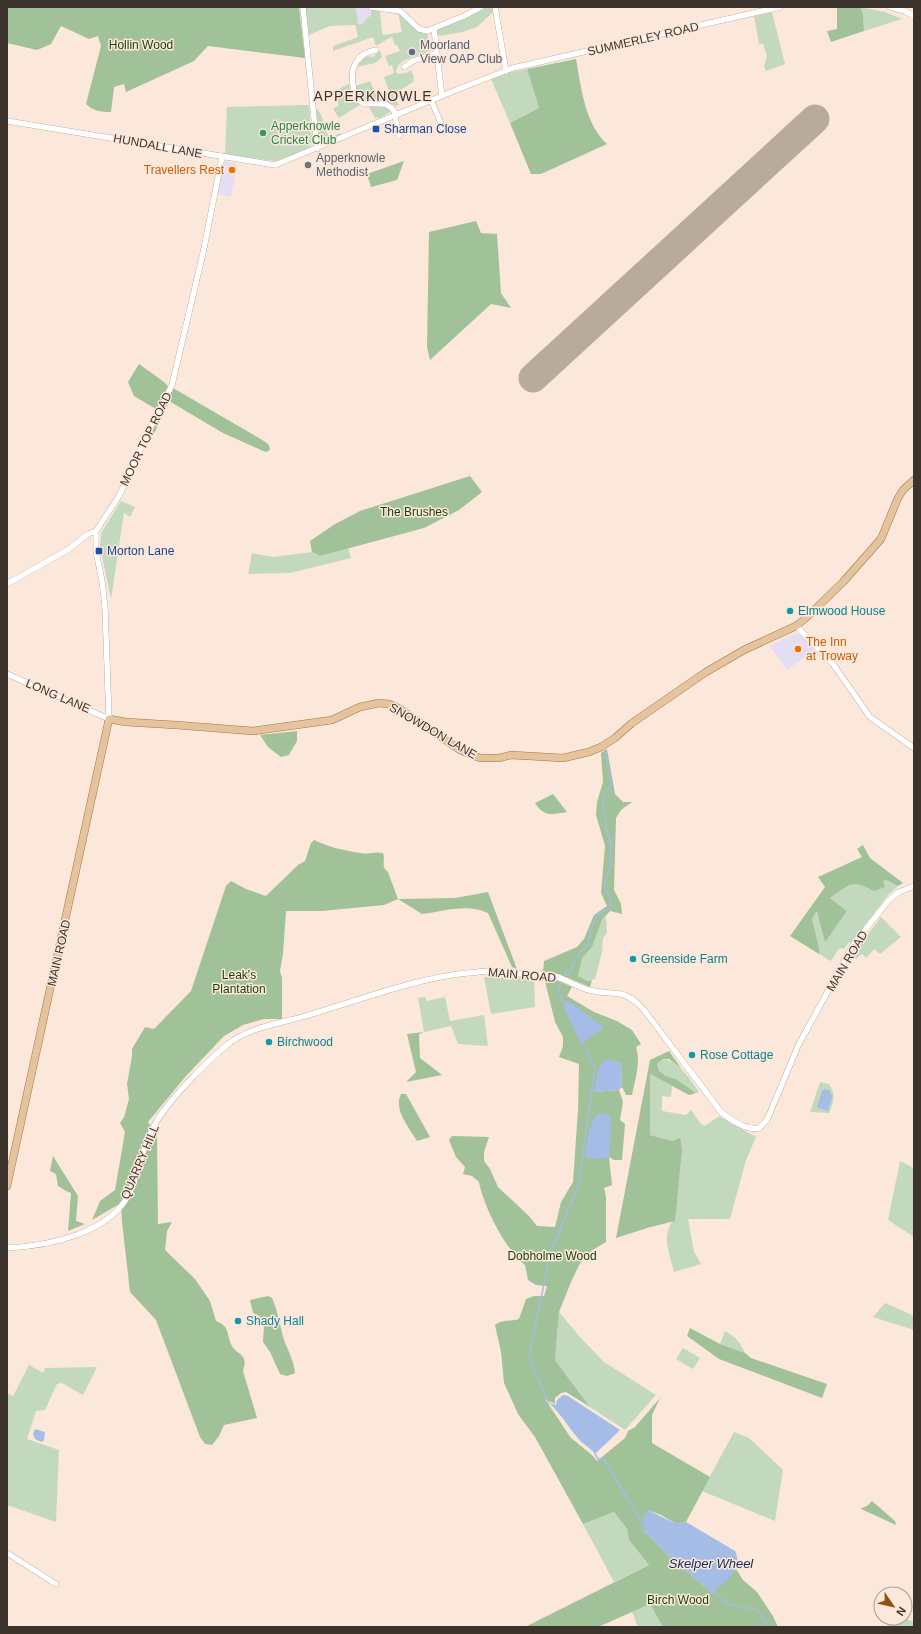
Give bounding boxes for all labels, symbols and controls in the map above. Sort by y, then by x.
street label: SUMMERLEY ROAD [586,19,700,59]
park label: Hollin Wood [109,38,173,52]
place label: Moorland View OAP Club [420,38,503,66]
marker: Moorland View OAP Club [407,47,417,57]
district label: APPERKNOWLE [313,88,433,104]
place label: Apperknowle Cricket Club [271,119,341,147]
place label: Sharman Close [384,122,467,136]
marker: Sharman Close [371,124,381,134]
marker: Apperknowle Cricket Club [258,128,268,138]
street label: HUNDALL LANE [112,131,204,161]
place label: Apperknowle Methodist [316,151,386,179]
marker: Apperknowle Methodist [303,160,313,170]
place label: Travellers Rest [144,163,225,177]
marker: Travellers Rest [227,165,237,175]
street label: MOOR TOP ROAD [117,389,175,488]
park label: The Brushes [380,505,448,519]
place label: Morton Lane [107,544,175,558]
marker: Morton Lane [94,546,104,556]
place label: Elmwood House [798,604,886,618]
marker: Elmwood House [785,606,795,616]
place label: The Inn at Troway [806,635,858,663]
marker: The Inn at Troway [793,644,803,654]
street label: LONG LANE [24,676,92,716]
street label: SNOWDON LANE [387,700,479,762]
street label: MAIN ROAD [45,918,74,988]
street label: MAIN ROAD [823,928,871,994]
place label: Greenside Farm [641,952,728,966]
marker: Greenside Farm [628,954,638,964]
street label: MAIN ROAD [488,965,557,985]
park label: Leak's Plantation [212,968,266,996]
place label: Birchwood [277,1035,333,1049]
marker: Birchwood [264,1037,274,1047]
place label: Rose Cottage [700,1048,774,1062]
marker: Rose Cottage [687,1050,697,1060]
street label: QUARRY HILL [118,1122,162,1201]
park label: Dobholme Wood [507,1249,597,1263]
place label: Shady Hall [246,1314,304,1328]
marker: Shady Hall [233,1316,243,1326]
water label: Skelper Wheel [669,1556,754,1571]
north arrow [873,1586,913,1626]
park label: Birch Wood [647,1593,709,1607]
text: N [894,1605,908,1618]

